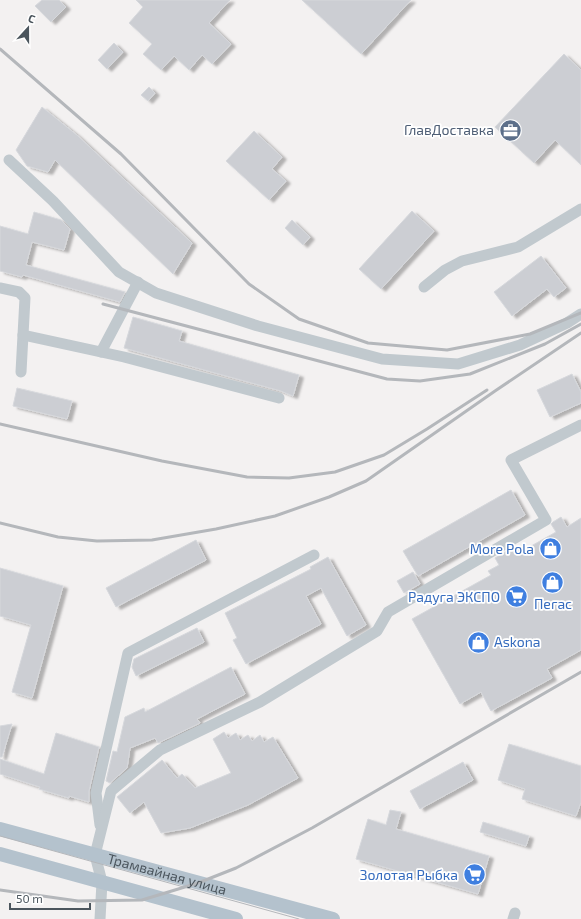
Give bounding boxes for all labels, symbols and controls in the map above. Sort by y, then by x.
north arrow [8,8,48,48]
text: С [26,11,38,26]
office icon: ГлавДоставка [497,117,523,143]
place label: ГлавДоставка [404,121,494,138]
shop icon: More Pola [537,536,563,562]
place label: More Pola [470,540,534,557]
shop icon: Пегас [540,569,566,595]
supermarket icon: Радуга ЭКСПО [503,584,529,610]
place label: Радуга ЭКСПО [408,588,500,605]
place label: Пегас [534,595,572,612]
shop icon: Askona [466,629,492,655]
place label: Askona [494,633,541,650]
street label: Трамвайная улица [106,849,229,898]
supermarket icon: Золотая Рыбка [461,862,487,888]
place label: Золотая Рыбка [360,866,458,883]
scale bar [10,885,90,911]
text: 50 m [16,891,43,905]

